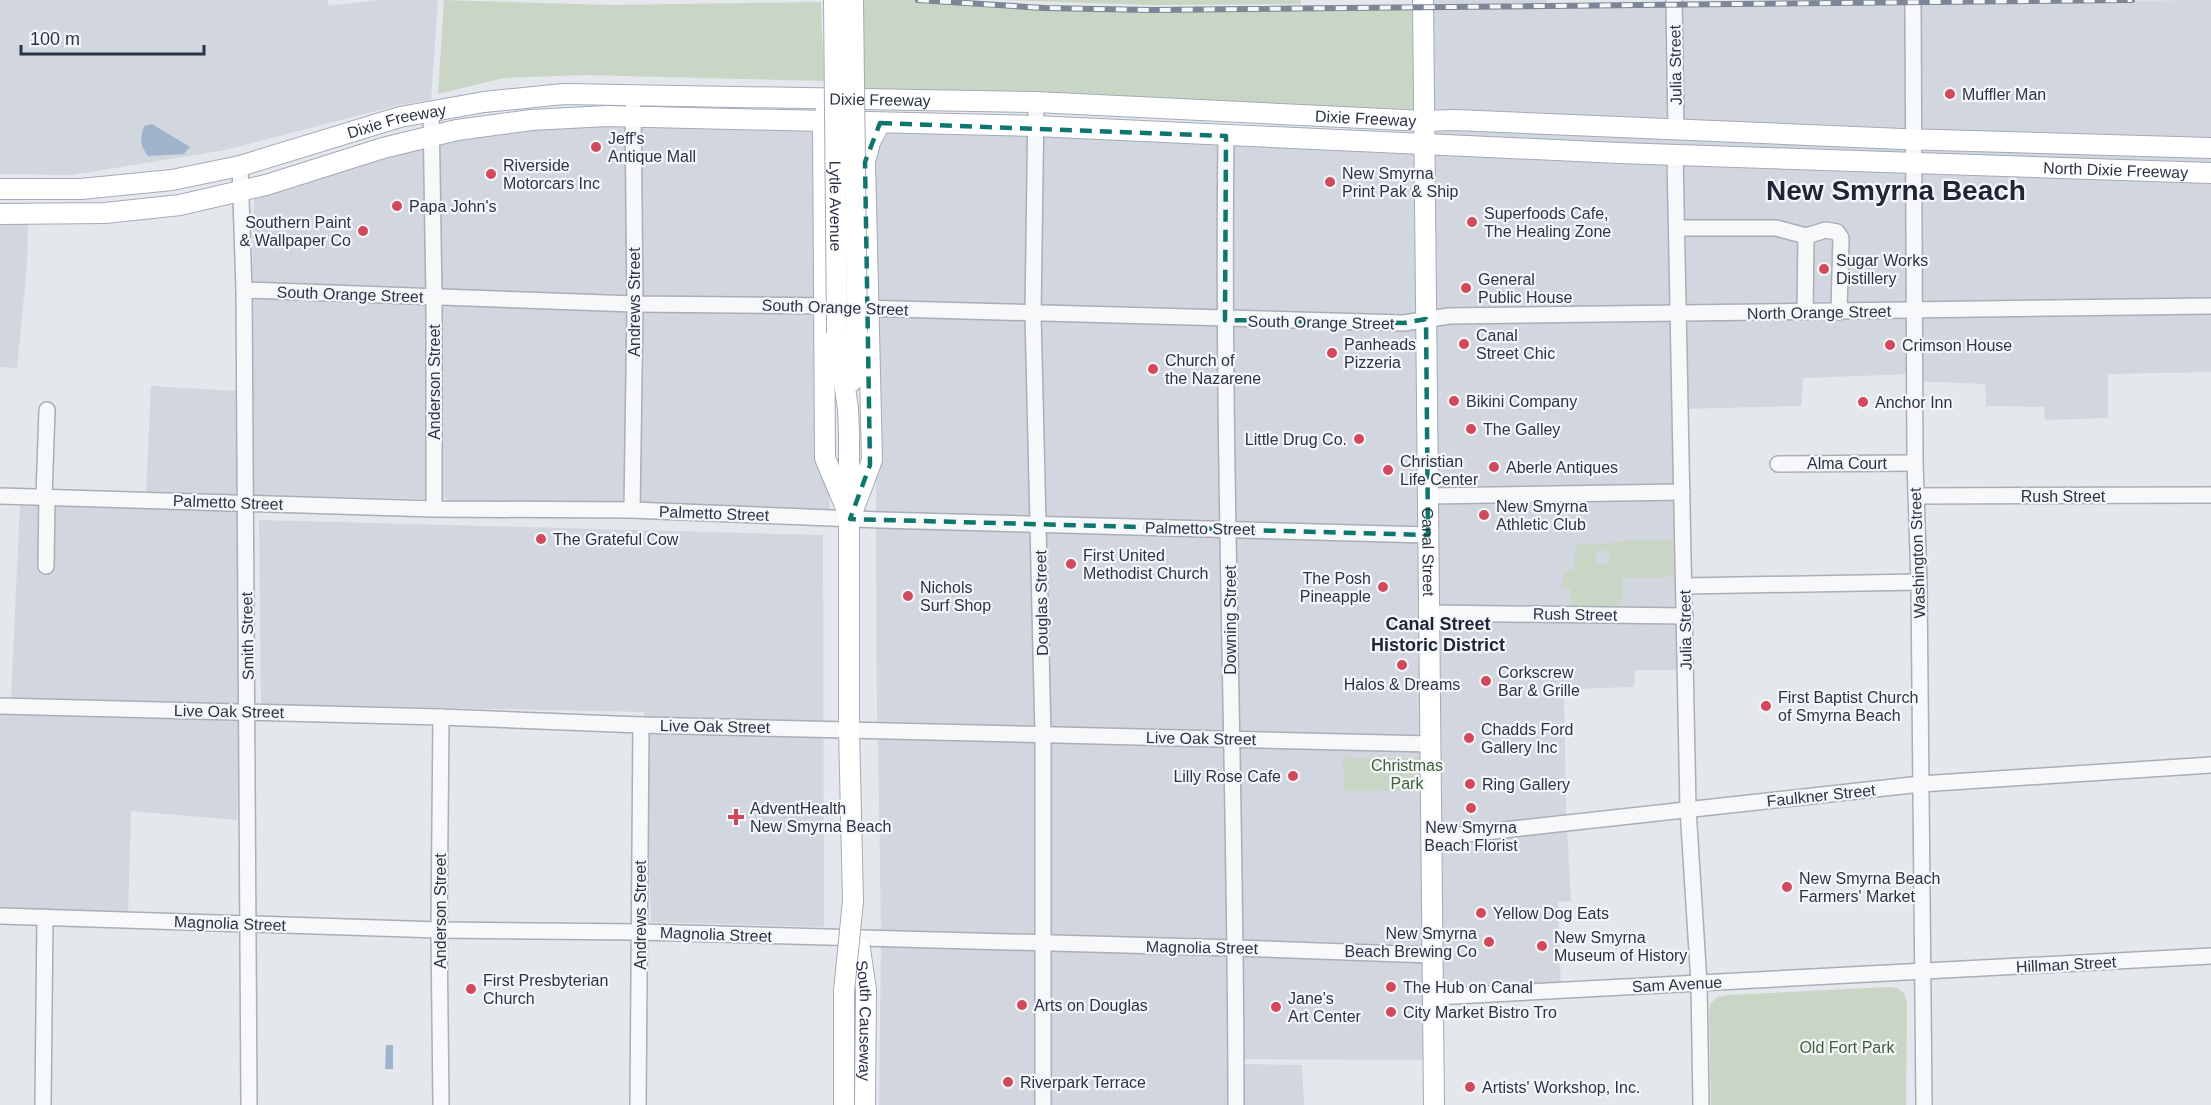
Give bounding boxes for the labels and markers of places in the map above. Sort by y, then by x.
place label: Muffler Man [1962,86,2046,103]
marker: Muffler Man [1943,87,1957,101]
place label: Jeff's Antique Mall [608,130,696,165]
marker: Jeff's Antique Mall [589,140,603,154]
place label: Riverside Motorcars Inc [503,157,600,192]
place label: New Smyrna Print Pak & Ship [1342,165,1459,200]
marker: Riverside Motorcars Inc [484,167,498,181]
marker: New Smyrna Print Pak & Ship [1323,175,1337,189]
place label: Papa John's [409,198,497,215]
marker: Papa John's [390,199,404,213]
place label: Superfoods Cafe, The Healing Zone [1484,205,1611,240]
place label: Southern Paint & Wallpaper Co [240,214,352,249]
marker: Superfoods Cafe, The Healing Zone [1465,215,1479,229]
marker: Southern Paint & Wallpaper Co [356,224,370,238]
place label: Sugar Works Distillery [1836,252,1928,287]
marker: Sugar Works Distillery [1817,262,1831,276]
place label: General Public House [1478,271,1572,306]
marker: General Public House [1459,281,1473,295]
place label: Canal Street Chic [1476,327,1555,362]
place label: Panheads Pizzeria [1344,336,1416,371]
marker: Canal Street Chic [1457,337,1471,351]
place label: Crimson House [1902,337,2012,354]
marker: Crimson House [1883,338,1897,352]
marker: Panheads Pizzeria [1325,346,1339,360]
place label: Church of the Nazarene [1165,352,1261,387]
marker: Church of the Nazarene [1146,362,1160,376]
place label: Bikini Company [1466,393,1577,410]
marker: Bikini Company [1447,394,1461,408]
place label: Anchor Inn [1875,394,1952,411]
marker: Anchor Inn [1856,395,1870,409]
place label: The Galley [1483,421,1560,438]
marker: The Galley [1464,422,1478,436]
place label: Little Drug Co. [1245,431,1347,448]
marker: Little Drug Co. [1352,432,1366,446]
place label: Christian Life Center [1400,453,1479,488]
place label: Aberle Antiques [1506,459,1618,476]
marker: Aberle Antiques [1487,460,1501,474]
marker: Christian Life Center [1381,463,1395,477]
place label: New Smyrna Athletic Club [1496,498,1588,533]
marker: New Smyrna Athletic Club [1477,508,1491,522]
place label: The Grateful Cow [553,531,679,548]
marker: The Grateful Cow [534,532,548,546]
place label: First United Methodist Church [1083,547,1208,582]
marker: First United Methodist Church [1064,557,1078,571]
place label: The Posh Pineapple [1300,570,1371,605]
place label: Nichols Surf Shop [920,579,991,614]
marker: The Posh Pineapple [1376,580,1390,594]
marker: Nichols Surf Shop [901,589,915,603]
marker: Halos & Dreams [1395,658,1409,672]
place label: Corkscrew Bar & Grille [1498,664,1580,699]
marker: Corkscrew Bar & Grille [1479,674,1493,688]
place label: Halos & Dreams [1344,676,1460,693]
place label: First Baptist Church of Smyrna Beach [1778,689,1918,724]
marker: First Baptist Church of Smyrna Beach [1759,699,1773,713]
place label: Chadds Ford Gallery Inc [1481,721,1574,756]
marker: Chadds Ford Gallery Inc [1462,731,1476,745]
place label: Lilly Rose Cafe [1173,768,1281,785]
marker: Lilly Rose Cafe [1286,769,1300,783]
place label: Ring Gallery [1482,776,1570,793]
marker: Ring Gallery [1463,777,1477,791]
place label: AdventHealth New Smyrna Beach [750,800,891,835]
marker: New Smyrna Beach Florist [1464,801,1478,815]
marker: AdventHealth New Smyrna Beach [727,808,745,826]
place label: New Smyrna Beach Florist [1424,819,1518,854]
place label: New Smyrna Beach Farmers' Market [1799,870,1940,905]
marker: New Smyrna Beach Farmers' Market [1780,880,1794,894]
place label: Yellow Dog Eats [1493,905,1609,922]
marker: Yellow Dog Eats [1474,906,1488,920]
place label: New Smyrna Beach Brewing Co [1344,925,1477,960]
place label: New Smyrna Museum of History [1554,929,1687,964]
marker: New Smyrna Beach Brewing Co [1482,935,1496,949]
marker: New Smyrna Museum of History [1535,939,1549,953]
place label: First Presbyterian Church [483,972,608,1007]
place label: The Hub on Canal [1403,979,1533,996]
marker: The Hub on Canal [1384,980,1398,994]
marker: First Presbyterian Church [464,982,478,996]
place label: Jane's Art Center [1288,990,1362,1025]
place label: Arts on Douglas [1034,997,1148,1014]
marker: Arts on Douglas [1015,998,1029,1012]
marker: Jane's Art Center [1269,1000,1283,1014]
place label: City Market Bistro Tro [1403,1004,1557,1021]
marker: City Market Bistro Tro [1384,1005,1398,1019]
place label: Riverpark Terrace [1020,1074,1146,1091]
marker: Riverpark Terrace [1001,1075,1015,1089]
place label: Artists' Workshop, Inc. [1482,1079,1640,1096]
marker: Artists' Workshop, Inc. [1463,1080,1477,1094]

